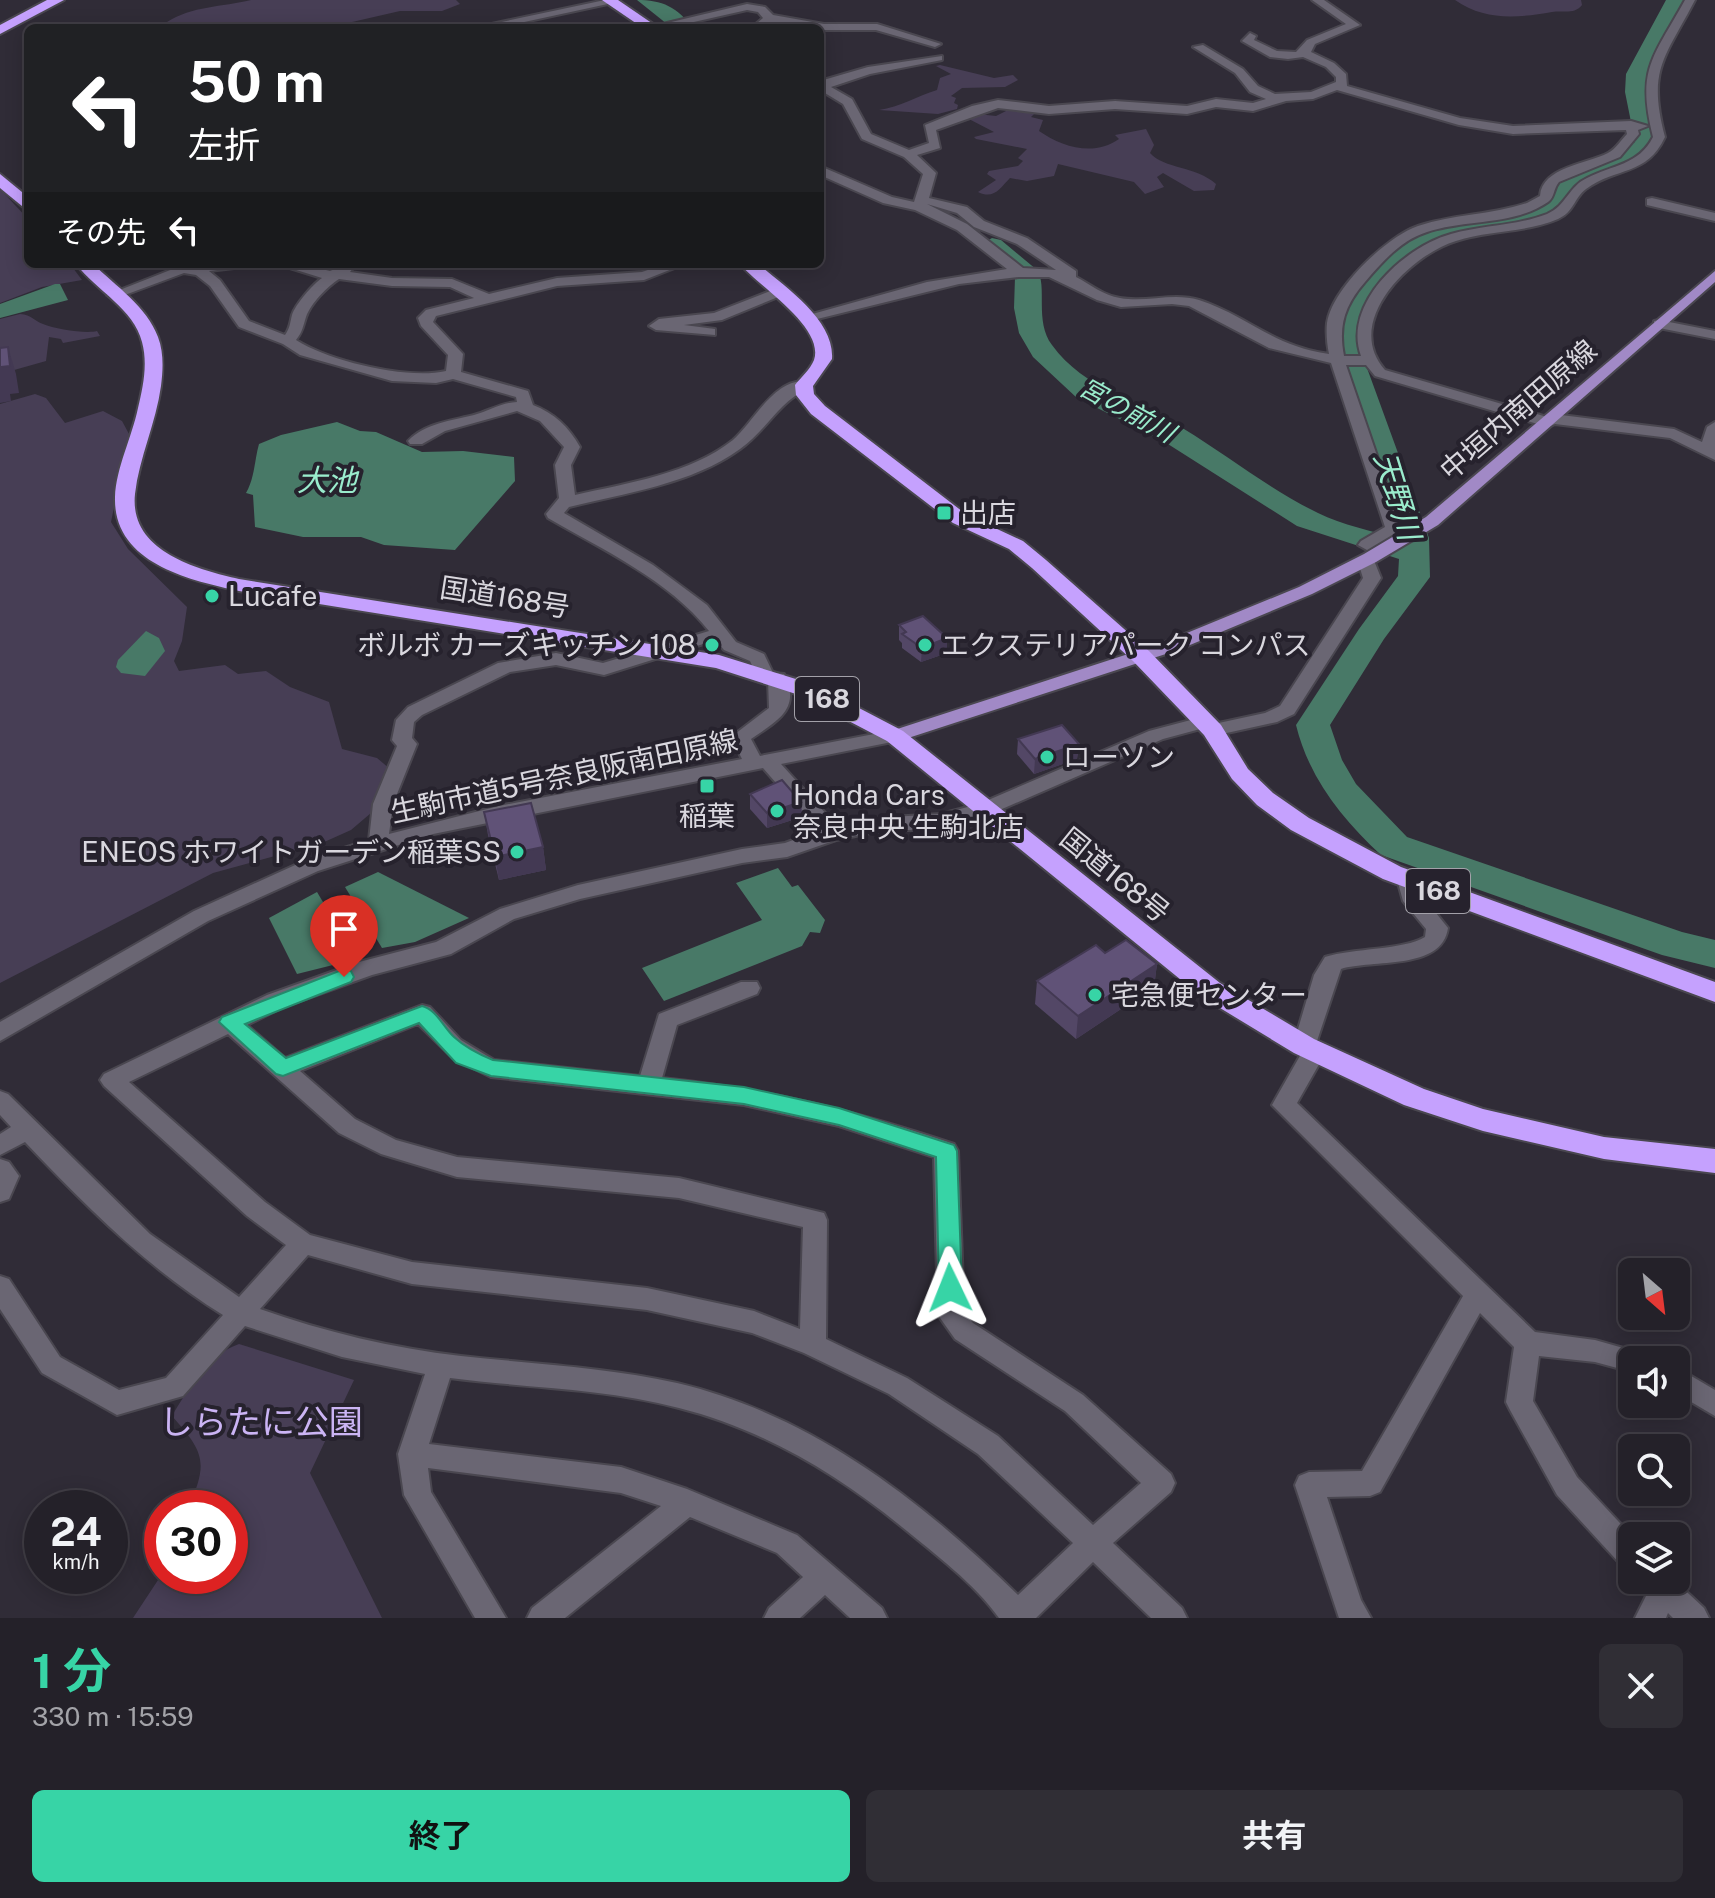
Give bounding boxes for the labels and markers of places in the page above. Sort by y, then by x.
place label: 出店 [960,496,1016,529]
marker: 出店 [935,504,953,522]
place label: Lucafe [228,579,317,612]
marker: Lucafe [203,587,221,605]
place label: ボルボ カーズキッチン 108 [357,628,696,661]
place label: エクステリアパーク コンパス [941,628,1310,661]
marker: ボルボ カーズキッチン 108 [703,636,721,654]
marker: エクステリアパーク コンパス [916,636,934,654]
place label: ローソン [1063,740,1175,773]
marker: ローソン [1038,748,1056,766]
marker: 稲葉 [698,777,716,795]
place label: Honda Cars 奈良中央 生駒北店 [793,778,1024,843]
place label: 稲葉 [679,799,735,832]
marker: Honda Cars 奈良中央 生駒北店 [768,802,786,820]
place label: ENEOS ホワイトガーデン稲葉SS [81,835,501,868]
marker: ENEOS ホワイトガーデン稲葉SS [508,843,526,861]
pin [310,895,378,977]
place label: 宅急便センター [1111,978,1307,1011]
marker: 宅急便センター [1086,986,1104,1004]

